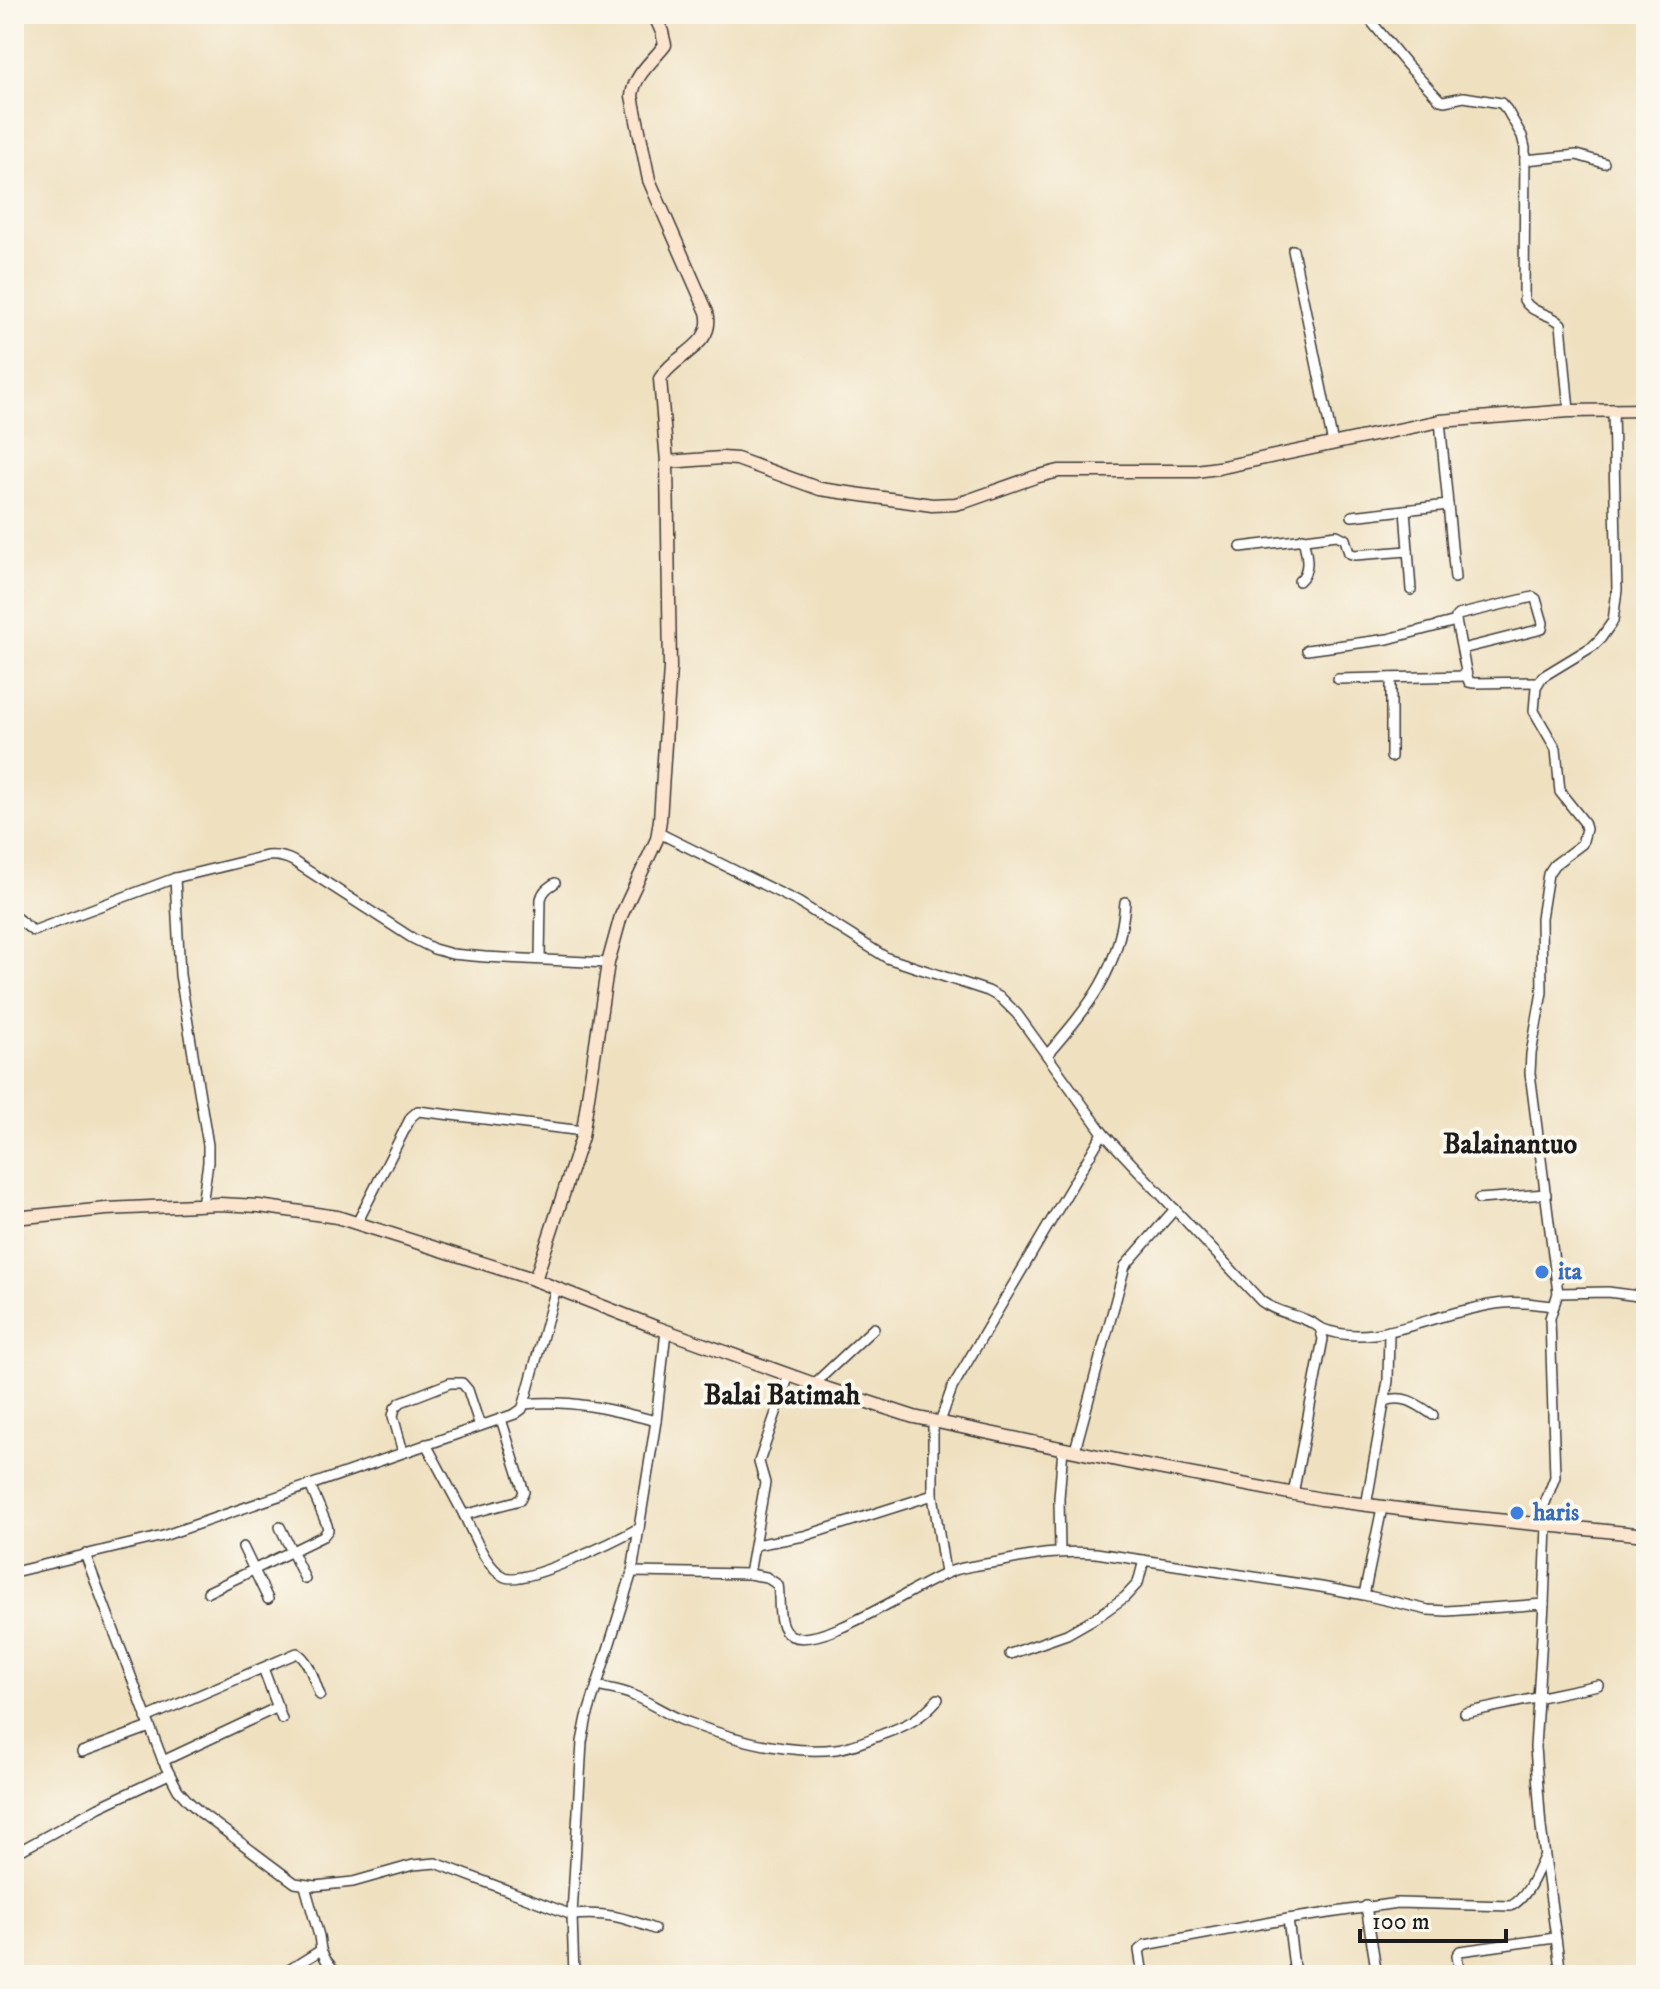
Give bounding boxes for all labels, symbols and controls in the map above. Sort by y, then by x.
district label: Balainantuo [1443,1127,1578,1162]
place label: ita [1558,1257,1583,1287]
marker: ita [1533,1263,1551,1281]
district label: Balai Batimah [704,1378,861,1413]
place label: haris [1532,1498,1579,1528]
marker: haris [1508,1504,1526,1522]
scale bar [1360,1893,1506,1943]
text: 100 m [1372,1907,1430,1937]

